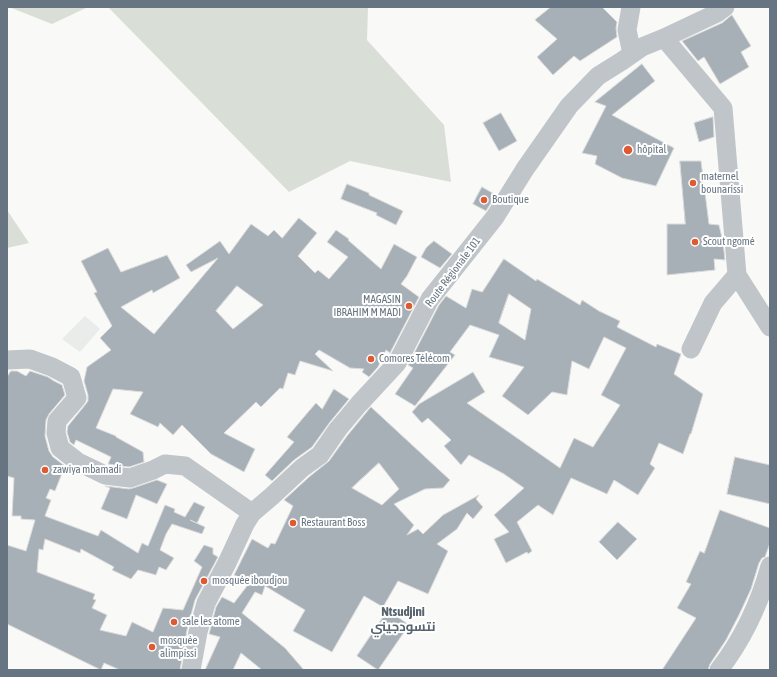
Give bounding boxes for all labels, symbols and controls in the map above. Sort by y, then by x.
place label: hôpital [637,143,666,157]
marker: hôpital [622,144,634,156]
place label: maternel bounarissi [701,170,743,196]
marker: maternel bounarissi [688,178,698,188]
place label: Boutique [492,193,529,207]
marker: Boutique [479,195,489,205]
street label: Route Régionale 101 [423,235,483,309]
place label: Scout ngomé [703,235,755,249]
marker: Scout ngomé [690,237,700,247]
place label: MAGASIN IBRAHIM M MADI [333,293,401,319]
marker: MAGASIN IBRAHIM M MADI [404,301,414,311]
place label: Comores Télécom [379,352,450,366]
marker: Comores Télécom [366,354,376,364]
place label: zawiya mbamadi [53,463,121,477]
marker: zawiya mbamadi [40,465,50,475]
place label: Restaurant Boss [301,516,365,530]
marker: Restaurant Boss [288,518,298,528]
place label: mosquée iboudjou [212,574,287,588]
marker: mosquée iboudjou [199,576,209,586]
district label: Ntsudjini نتسودجيني [370,604,436,635]
place label: sale les atome [182,615,240,629]
marker: sale les atome [169,617,179,627]
place label: mosquée alimpissi [160,634,197,660]
marker: mosquée alimpissi [147,642,157,652]

